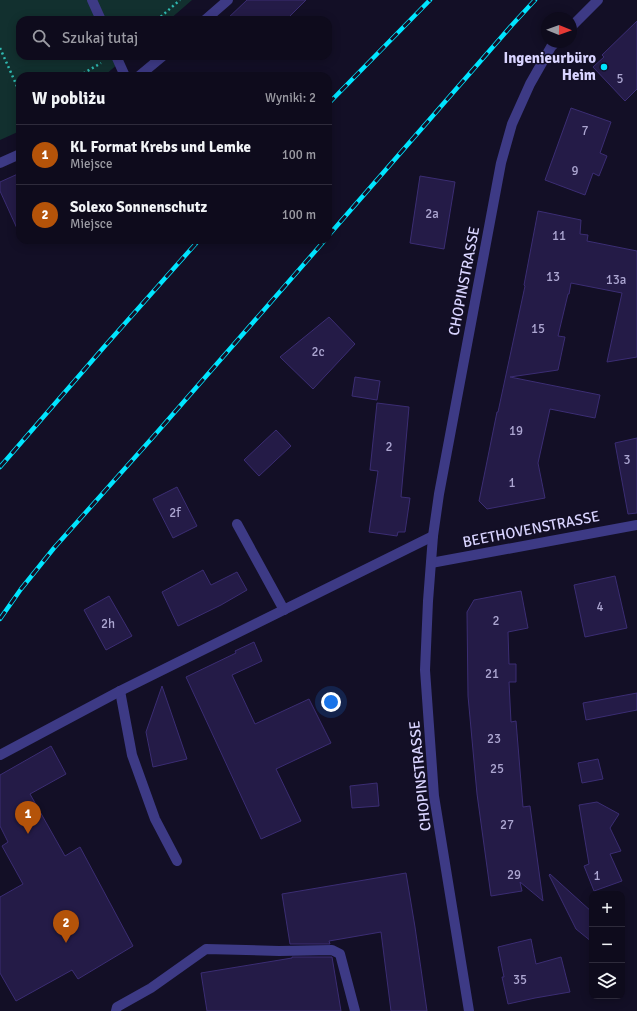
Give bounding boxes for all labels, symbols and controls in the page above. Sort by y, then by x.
north arrow [541,12,577,48]
search box [16,16,332,60]
icon: search [30,27,52,49]
text: Szukaj tutaj [62,29,138,47]
place label: Ingenieurbüro Heim [503,49,596,84]
marker: Ingenieurbüro Heim [599,62,609,72]
house number: 5 [616,71,624,87]
text: W pobliżu [32,88,105,109]
text: Wyniki: 2 [265,90,316,106]
house number: 7 [581,123,589,139]
text: KL Format Krebs und Lemke [70,138,251,156]
text: 1 [41,147,49,163]
text: 100 m [282,147,316,163]
text: Miejsce [70,156,112,172]
house number: 9 [571,163,579,179]
text: Solexo Sonnenschutz [70,198,207,216]
house number: 2a [425,206,439,222]
text: 2 [41,207,49,223]
text: 100 m [282,207,316,223]
text: Miejsce [70,216,112,232]
street label: CHOPINSTRASSE [445,225,483,337]
house number: 11 [552,228,566,244]
house number: 13 [546,269,560,285]
house number: 13a [606,272,626,288]
house number: 15 [531,321,545,337]
house number: 2c [311,344,325,360]
house number: 19 [509,423,523,439]
house number: 2 [385,439,393,455]
house number: 3 [623,452,631,468]
house number: 1 [508,475,516,491]
house number: 2f [169,505,181,521]
street label: BEETHOVENSTRASSE [461,507,601,551]
house number: 4 [596,599,604,615]
house number: 2 [492,613,500,629]
house number: 2h [101,616,115,632]
house number: 21 [485,666,499,682]
your location [321,692,341,712]
street label: CHOPINSTRASSE [405,720,435,832]
house number: 23 [487,731,501,747]
house number: 25 [490,761,504,777]
pin: 1 [15,801,41,834]
house number: 27 [500,817,514,833]
house number: 29 [507,867,521,883]
house number: 1 [593,868,601,884]
map controls [589,891,625,999]
button: + [589,891,625,927]
pin: 2 [53,910,79,943]
button: − [589,927,625,963]
button: layers [589,963,625,999]
house number: 35 [513,972,527,988]

